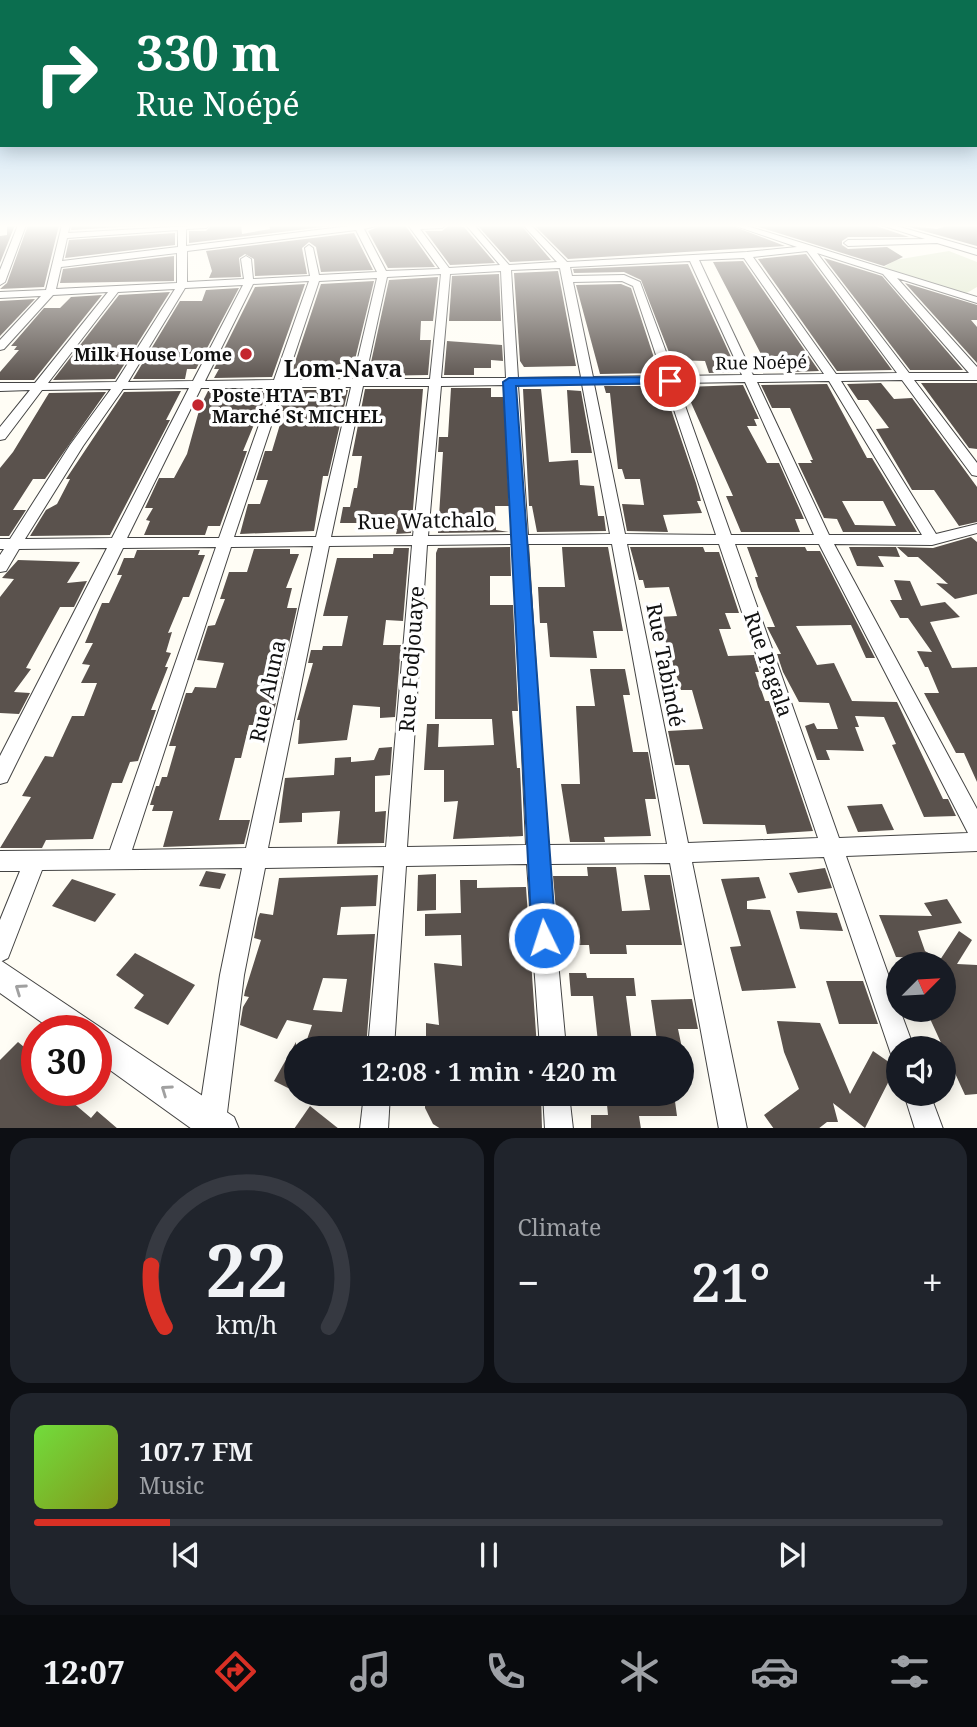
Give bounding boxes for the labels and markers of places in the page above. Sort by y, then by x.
place label: Milk House Lome [74,342,232,366]
marker: Milk House Lome [238,346,254,362]
pin [640,351,700,411]
place label: Poste HTA - BT Marché St MICHEL [212,383,383,428]
marker: Poste HTA - BT Marché St MICHEL [190,397,206,413]

